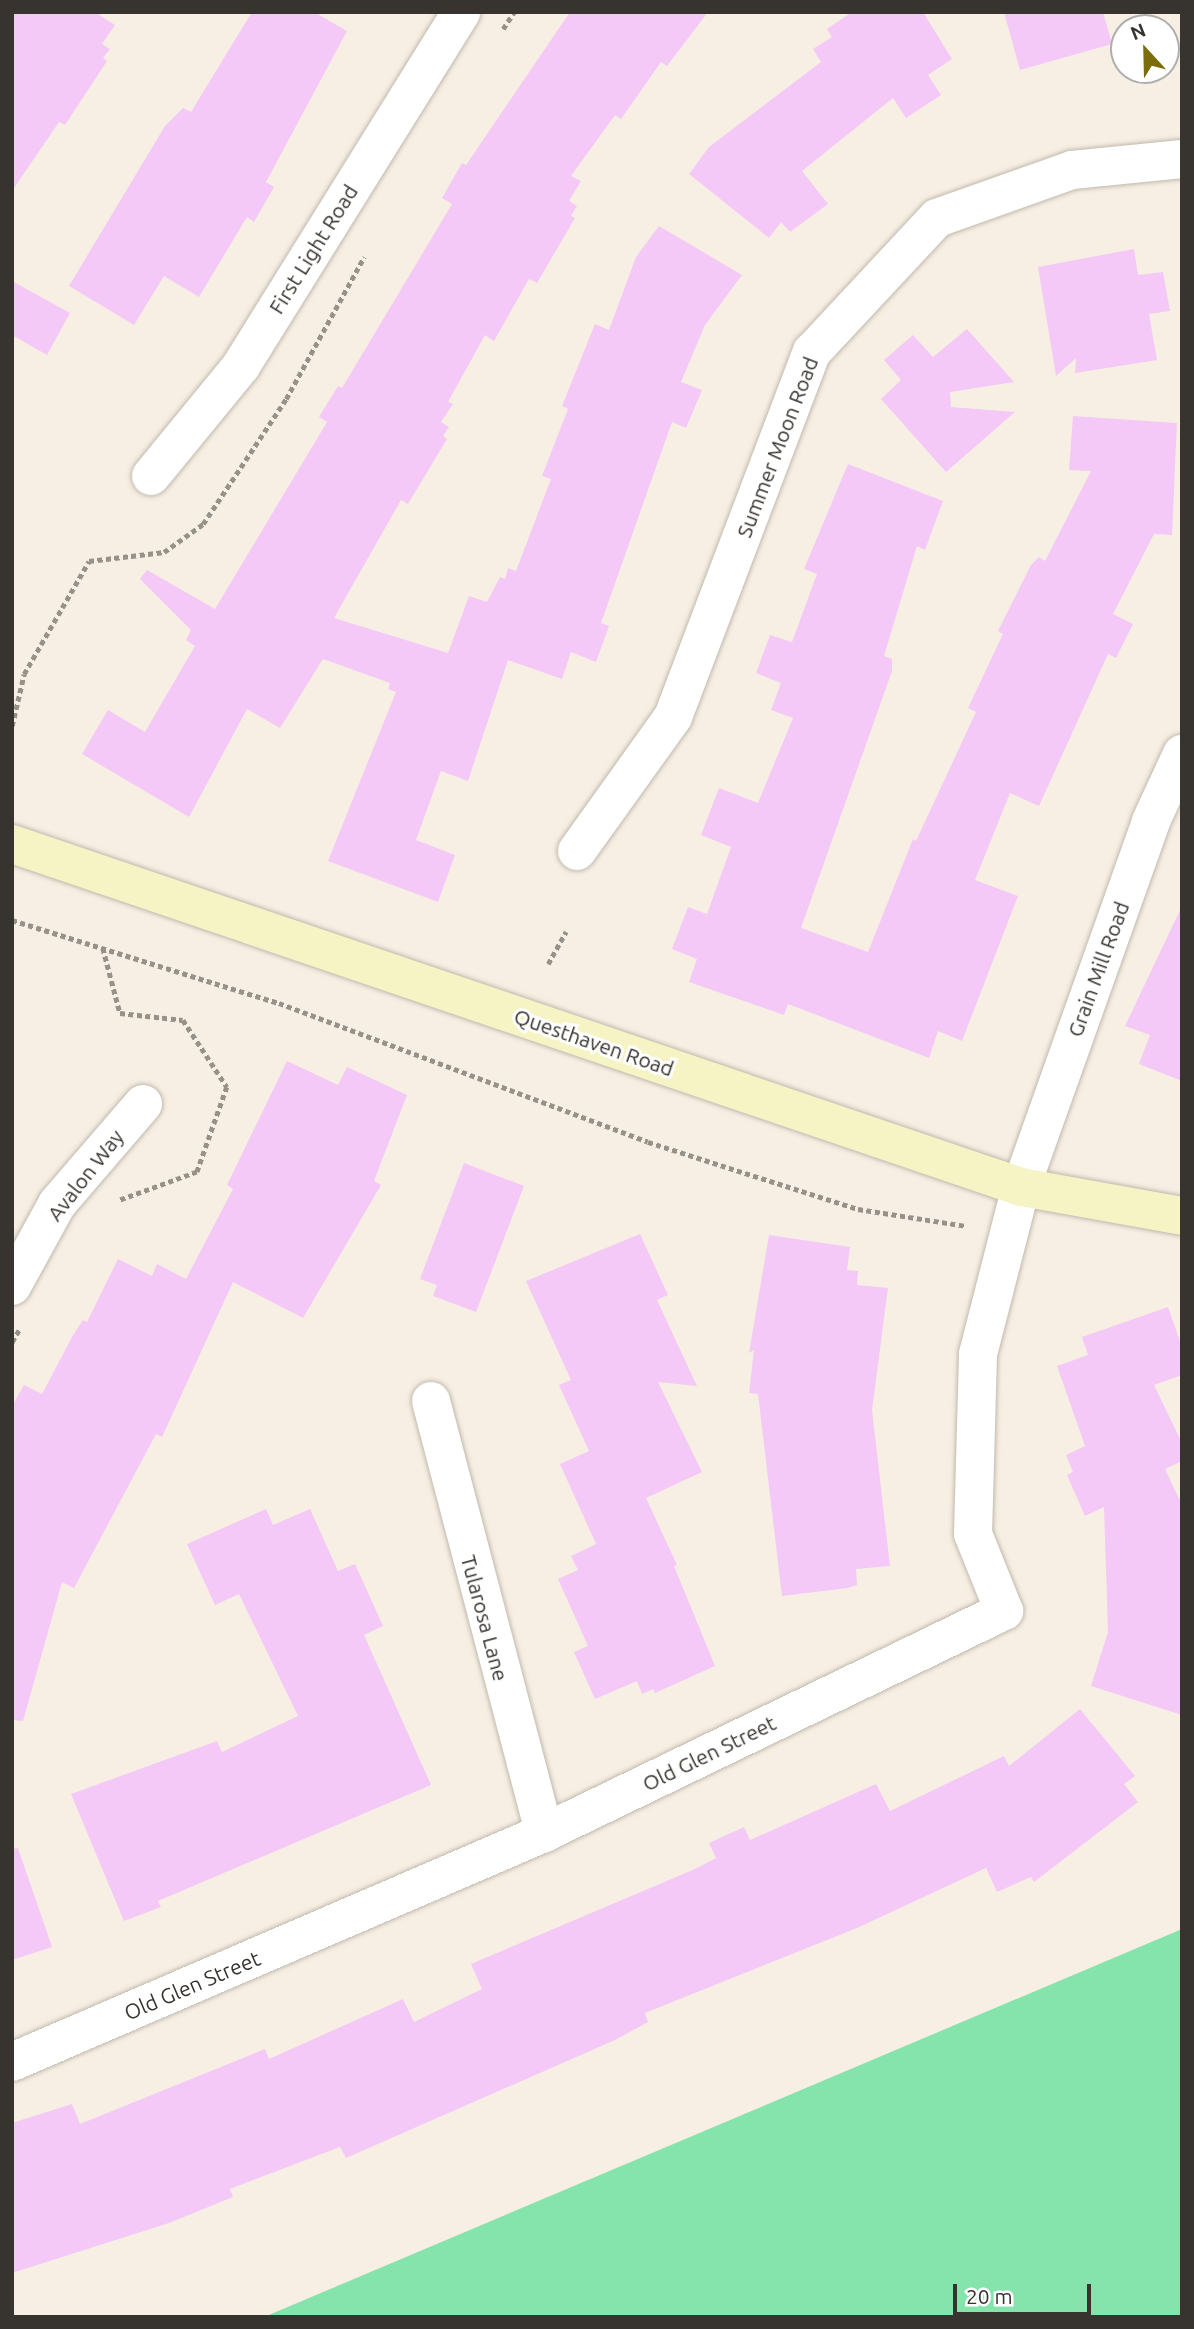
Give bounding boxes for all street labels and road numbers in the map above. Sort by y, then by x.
street label: First Light Road [263,180,363,318]
street label: Summer Moon Road [731,353,823,541]
street label: Grain Mill Road [1062,898,1134,1040]
street label: Questhaven Road [511,1003,677,1081]
street label: Avalon Way [42,1124,128,1226]
street label: Tularosa Lane [456,1552,514,1684]
street label: Old Glen Street [638,1710,780,1796]
street label: Old Glen Street [120,1945,264,2025]

